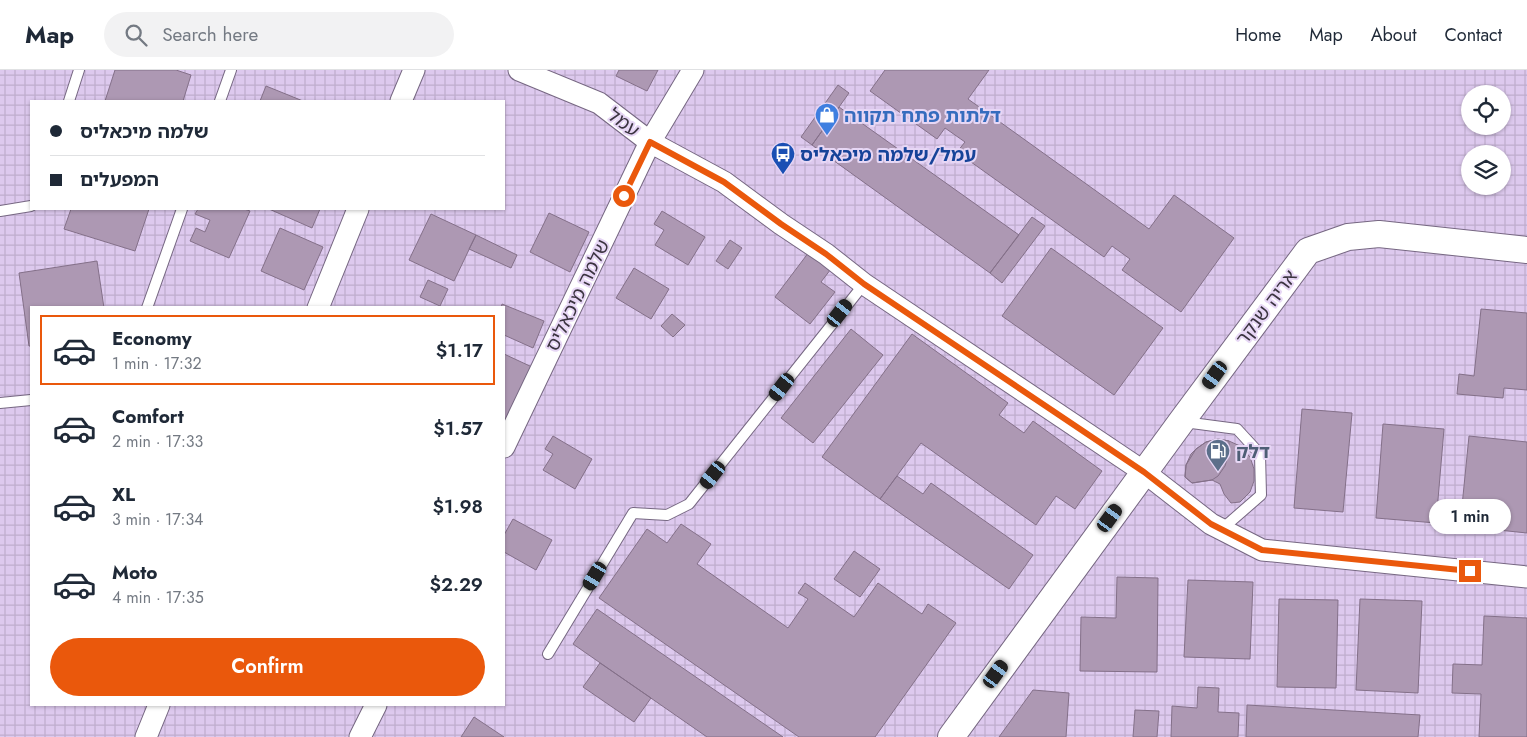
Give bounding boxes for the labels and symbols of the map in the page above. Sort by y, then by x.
street label: עמל [602,101,645,143]
shop icon: דלתות פתח תקווה [814,102,840,136]
place label: דלתות פתח תקווה [844,102,1001,129]
bus stop icon: עמל/שלמה מיכאליס [770,141,796,175]
place label: עמל/שלמה מיכאליס [800,141,976,168]
route start [613,185,635,207]
street label: שלמה מיכאליס [539,235,616,356]
street label: אריה שנקר [1229,264,1304,350]
car [824,297,855,329]
car [1200,358,1229,392]
car [766,371,797,403]
fuel station icon: דלק [1205,438,1231,472]
place label: דלק [1236,438,1270,465]
car [697,459,728,491]
callout: 1 min [1429,498,1511,534]
car [1095,501,1124,535]
car [580,559,609,593]
route end [1459,560,1481,582]
car [981,657,1010,691]

